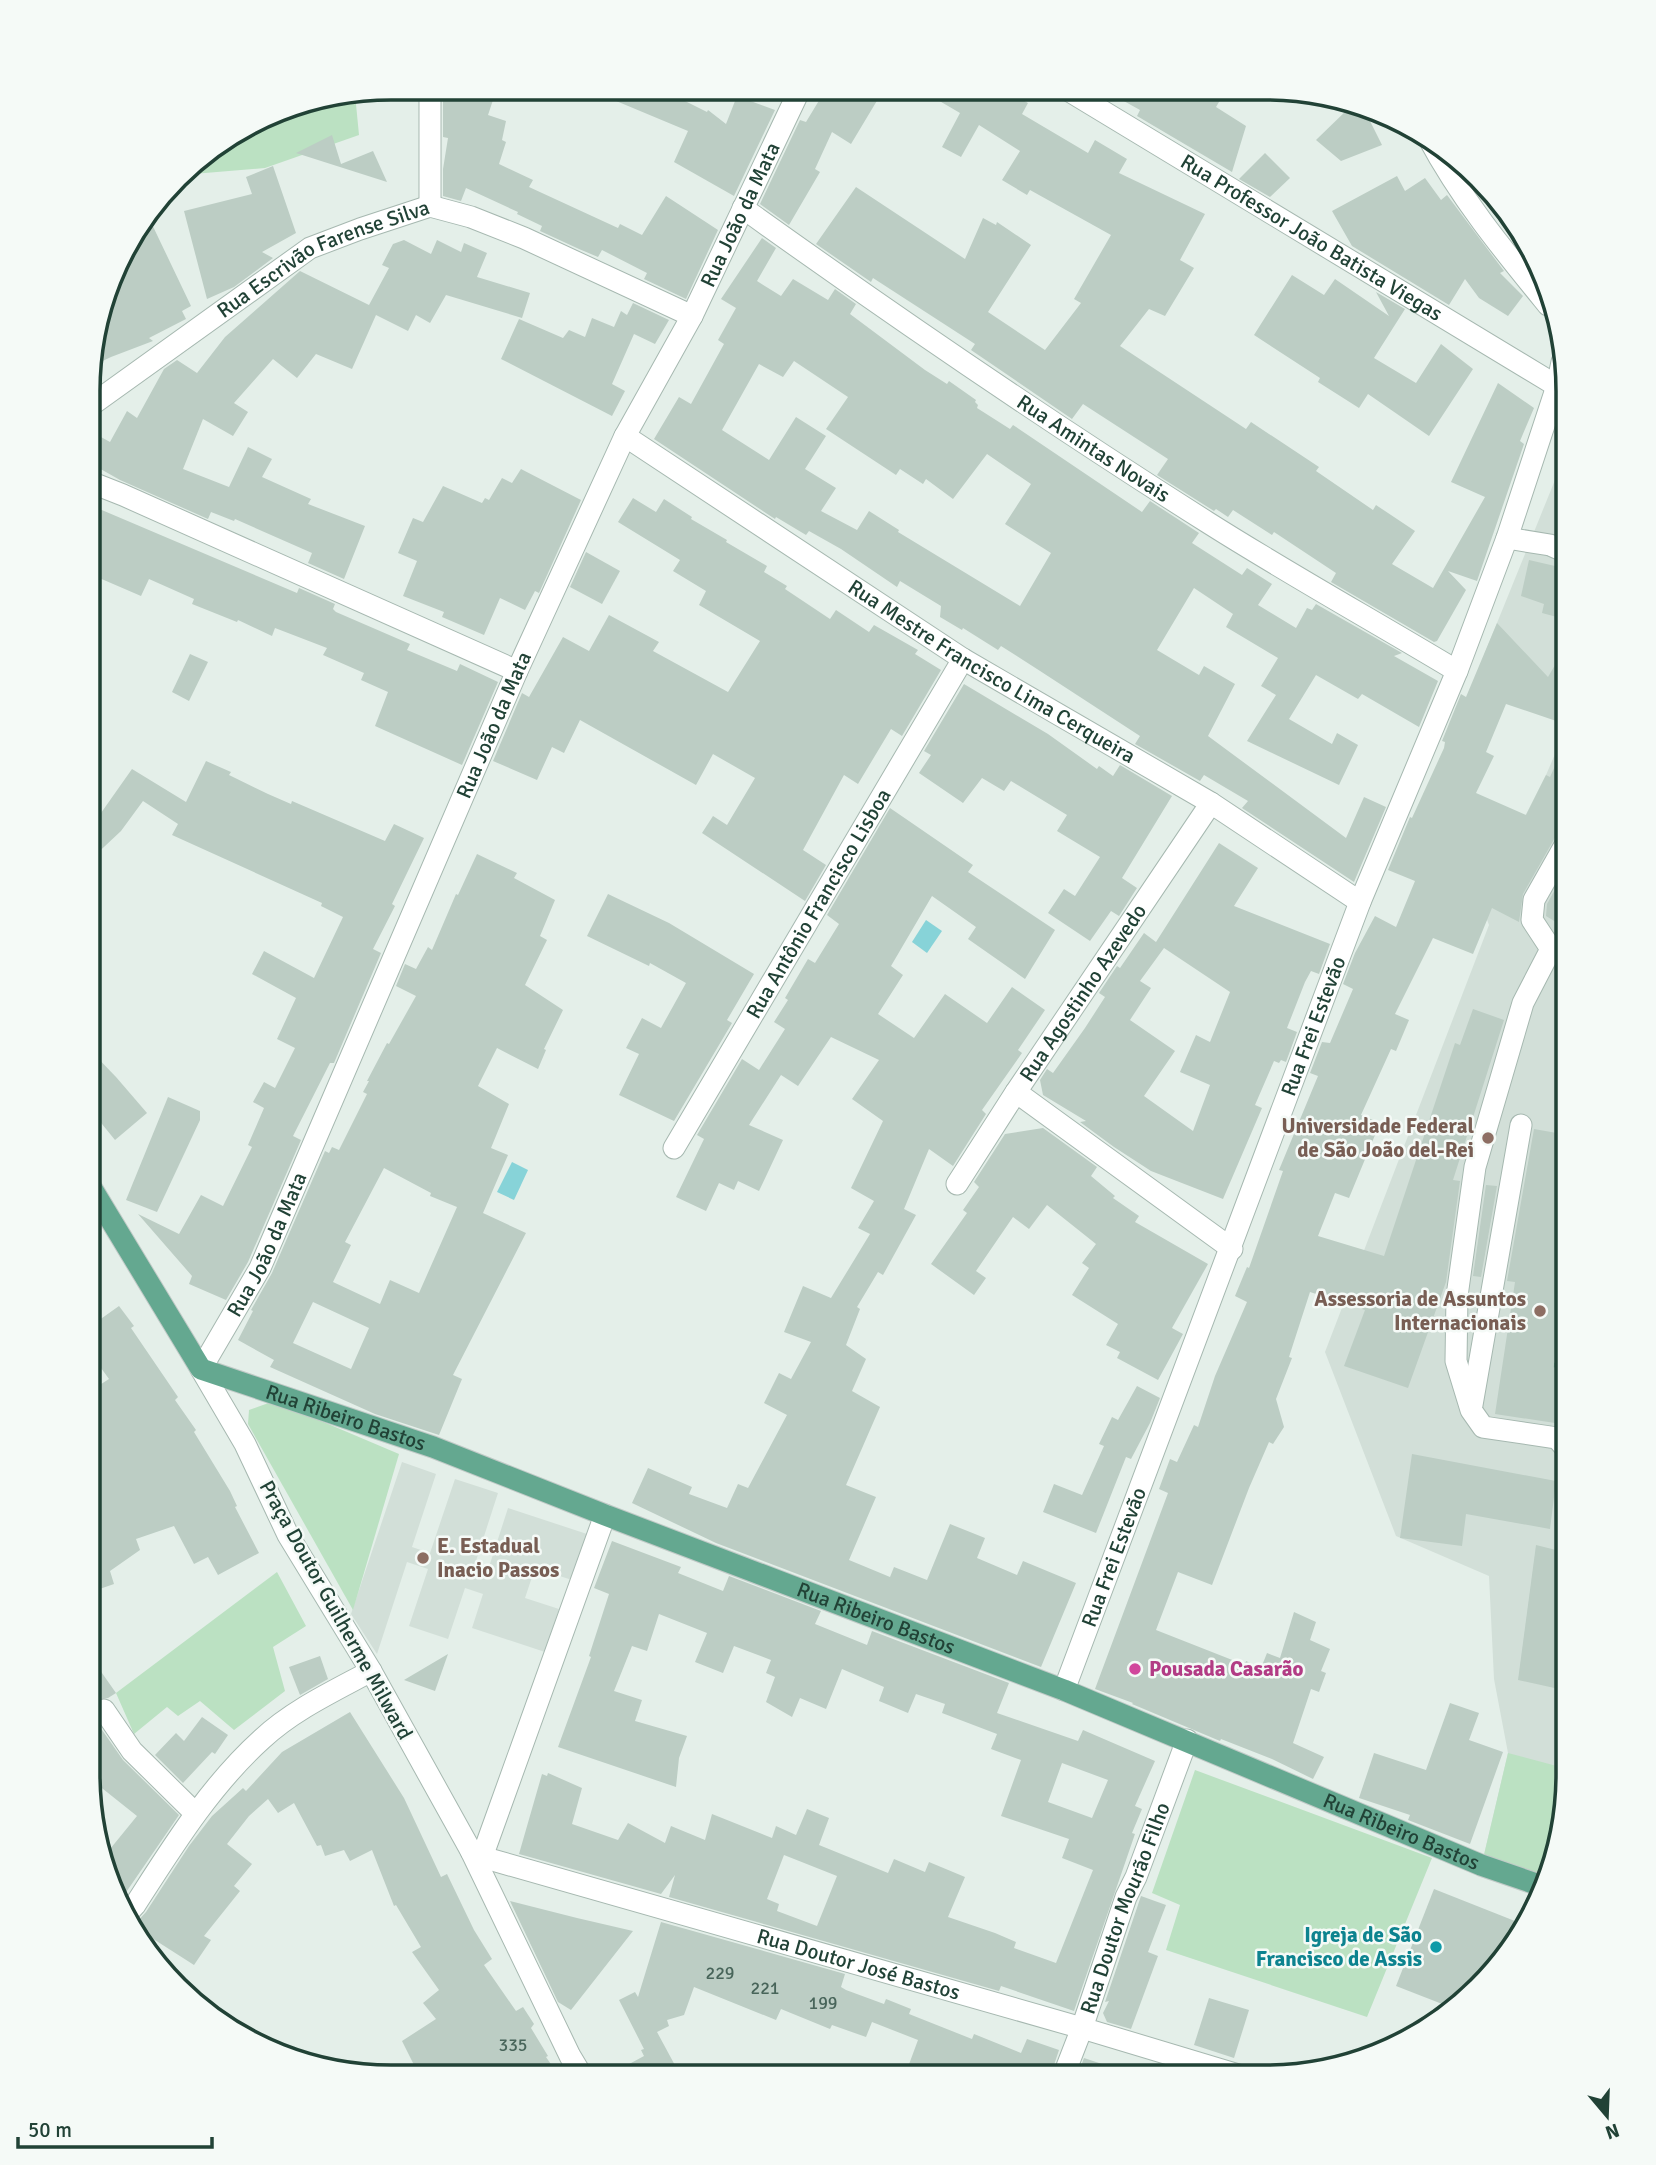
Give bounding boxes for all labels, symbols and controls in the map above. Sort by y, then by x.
street label: Rua João da Mata [695,138,786,291]
street label: Rua Professor João Batista Viegas [1176,148,1447,327]
street label: Rua Escrivão Farense Silva [212,194,433,324]
street label: Rua Amintas Novais [1012,389,1175,508]
street label: Rua Mestre Francisco Lima Cerqueira [843,574,1140,769]
street label: Rua João da Mata [451,648,537,802]
street label: Rua Antônio Francisco Lisboa [740,784,897,1023]
street label: Rua Agostinho Azevedo [1014,899,1152,1086]
street label: Rua Frei Estevão [1275,953,1351,1100]
place label: Universidade Federal de São João del-Rei [1281,1113,1474,1163]
marker: Universidade Federal de São João del-Rei [1480,1130,1496,1146]
street label: Rua João da Mata [221,1168,313,1322]
place label: Assessoria de Assuntos Internacionais [1314,1286,1526,1336]
marker: Assessoria de Assuntos Internacionais [1532,1303,1548,1319]
street label: Rua Ribeiro Bastos [262,1379,429,1457]
street label: Praça Doutor Guilherme Milward [254,1476,418,1744]
street label: Rua Frei Estevão [1076,1484,1152,1631]
place label: E. Estadual Inacio Passos [437,1533,559,1583]
marker: E. Estadual Inacio Passos [415,1550,431,1566]
street label: Rua Ribeiro Bastos [793,1576,959,1660]
place label: Pousada Casarão [1149,1656,1304,1682]
marker: Pousada Casarão [1127,1661,1143,1677]
street label: Rua Ribeiro Bastos [1319,1787,1483,1876]
street label: Rua Doutor Mourão Filho [1075,1799,1176,2017]
place label: Igreja de São Francisco de Assis [1256,1922,1422,1972]
street label: Rua Doutor José Bastos [754,1923,963,2006]
marker: Igreja de São Francisco de Assis [1428,1939,1444,1955]
house number: 229 [705,1962,735,1984]
house number: 221 [750,1977,780,1999]
house number: 199 [808,1992,838,2014]
house number: 335 [498,2034,528,2056]
north arrow [1572,2081,1642,2151]
scale bar [18,2106,212,2150]
text: 50 m [28,2117,72,2143]
text: N [1602,2118,1622,2145]

